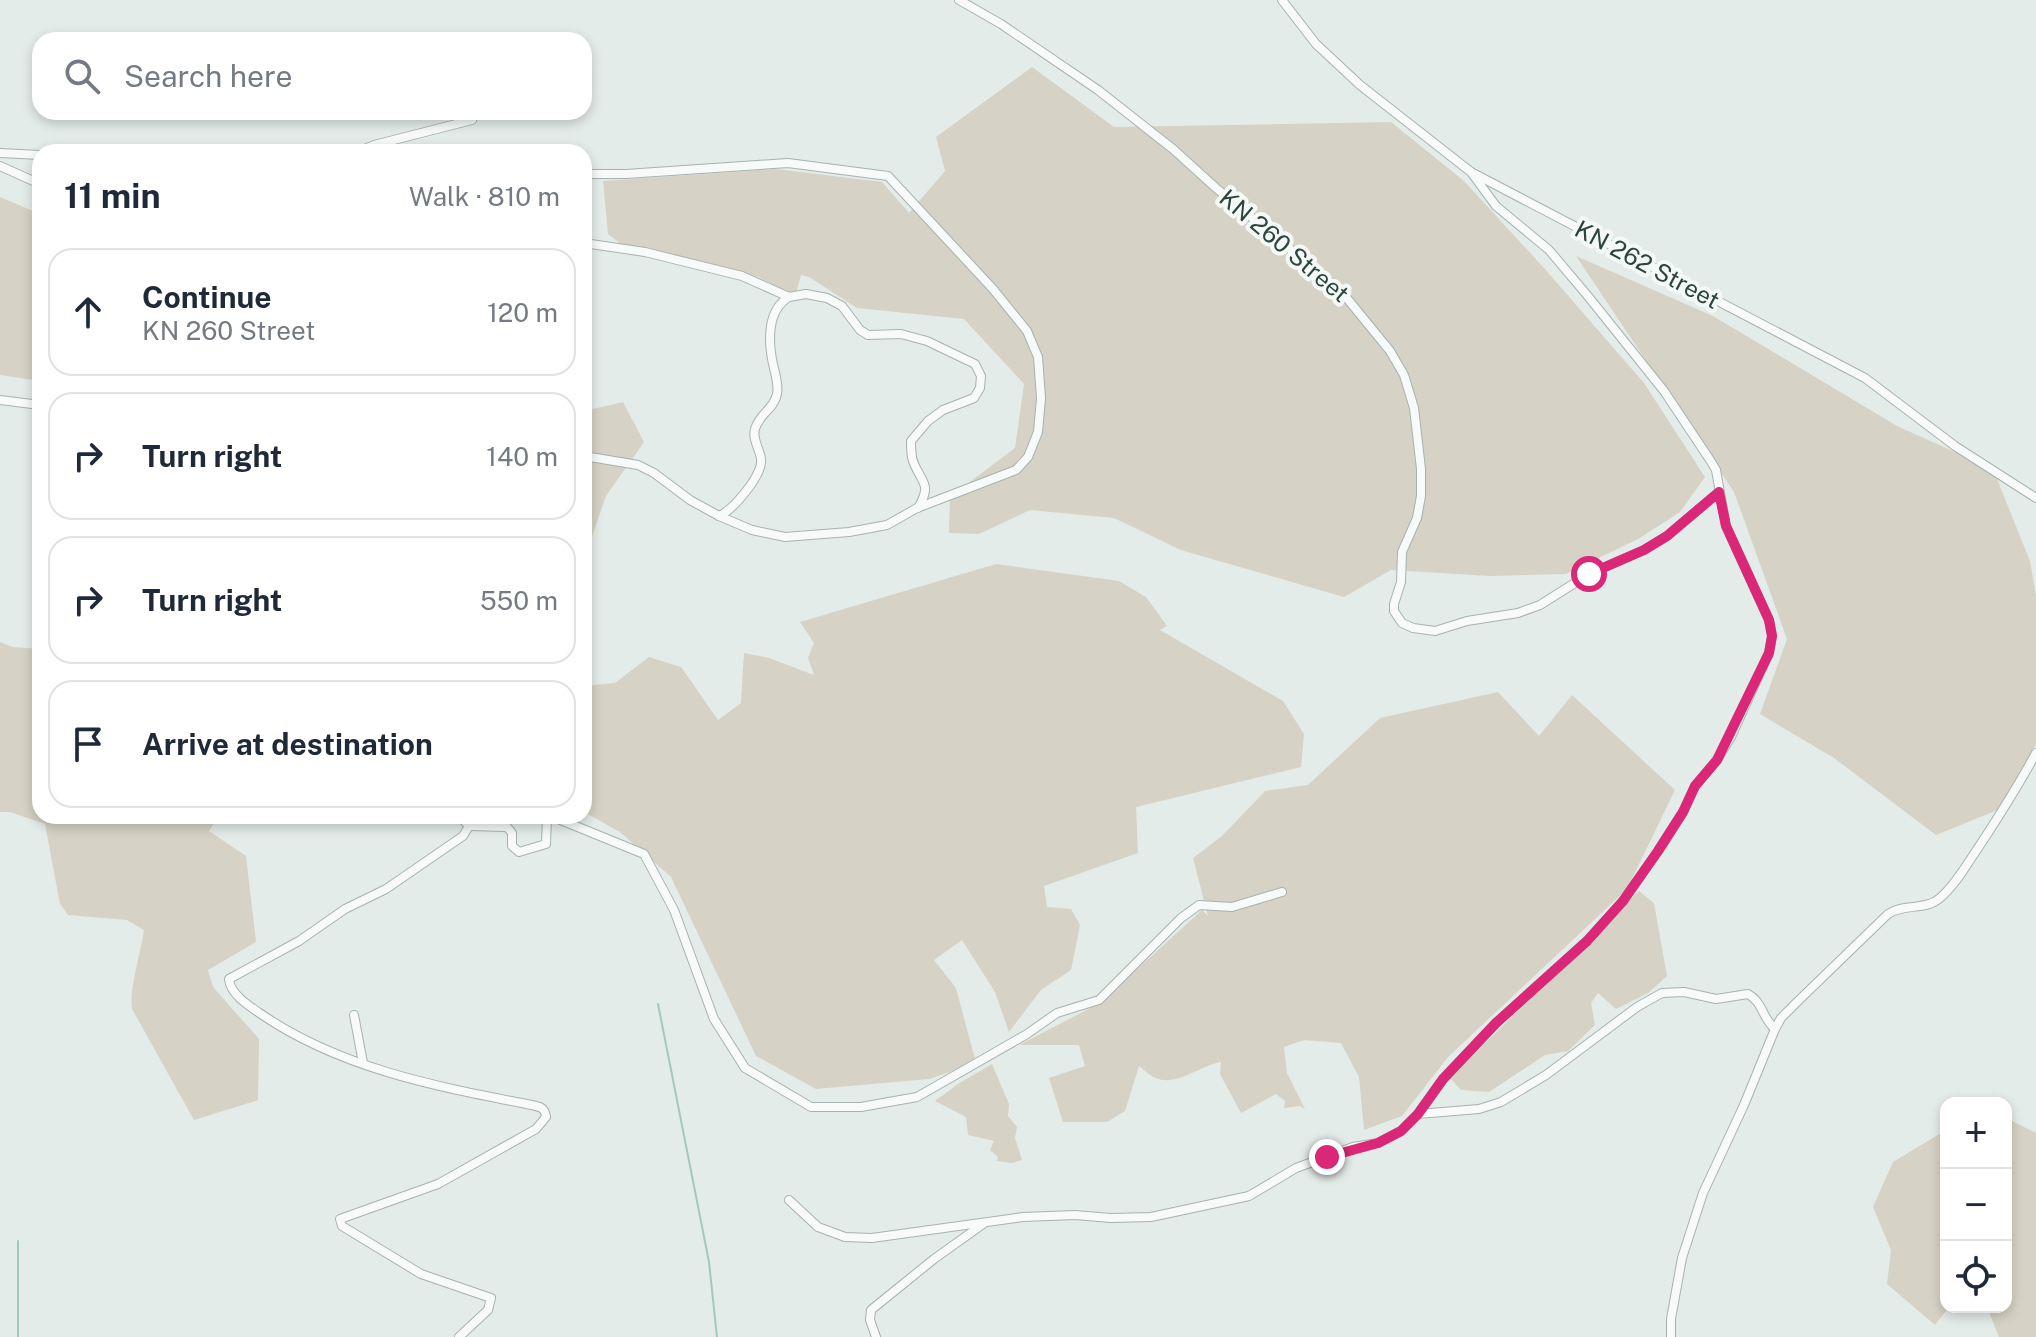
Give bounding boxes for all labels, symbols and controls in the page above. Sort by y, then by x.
search box [32,32,592,120]
icon: search [60,54,104,98]
text: Search here [124,58,292,94]
text: 11 min [64,176,161,216]
text: Walk · 810 m [409,181,560,212]
street label: KN 260 Street [1214,183,1355,307]
street label: KN 262 Street [1570,214,1725,314]
text: Continue [142,279,272,315]
icon: ahead [66,290,110,334]
text: 120 m [487,297,558,328]
text: KN 260 Street [142,315,315,346]
icon: right [66,434,110,478]
text: Turn right [142,438,282,474]
text: 140 m [486,441,558,472]
route start [1571,556,1607,592]
icon: right [66,578,110,622]
text: Turn right [142,582,282,618]
text: 550 m [480,585,558,616]
icon: arrive [66,722,110,766]
text: Arrive at destination [142,726,433,762]
map controls [1940,1097,2012,1313]
button: + [1940,1097,2012,1169]
route end [1309,1139,1345,1175]
button: − [1940,1169,2012,1241]
button: locate [1940,1241,2012,1313]

